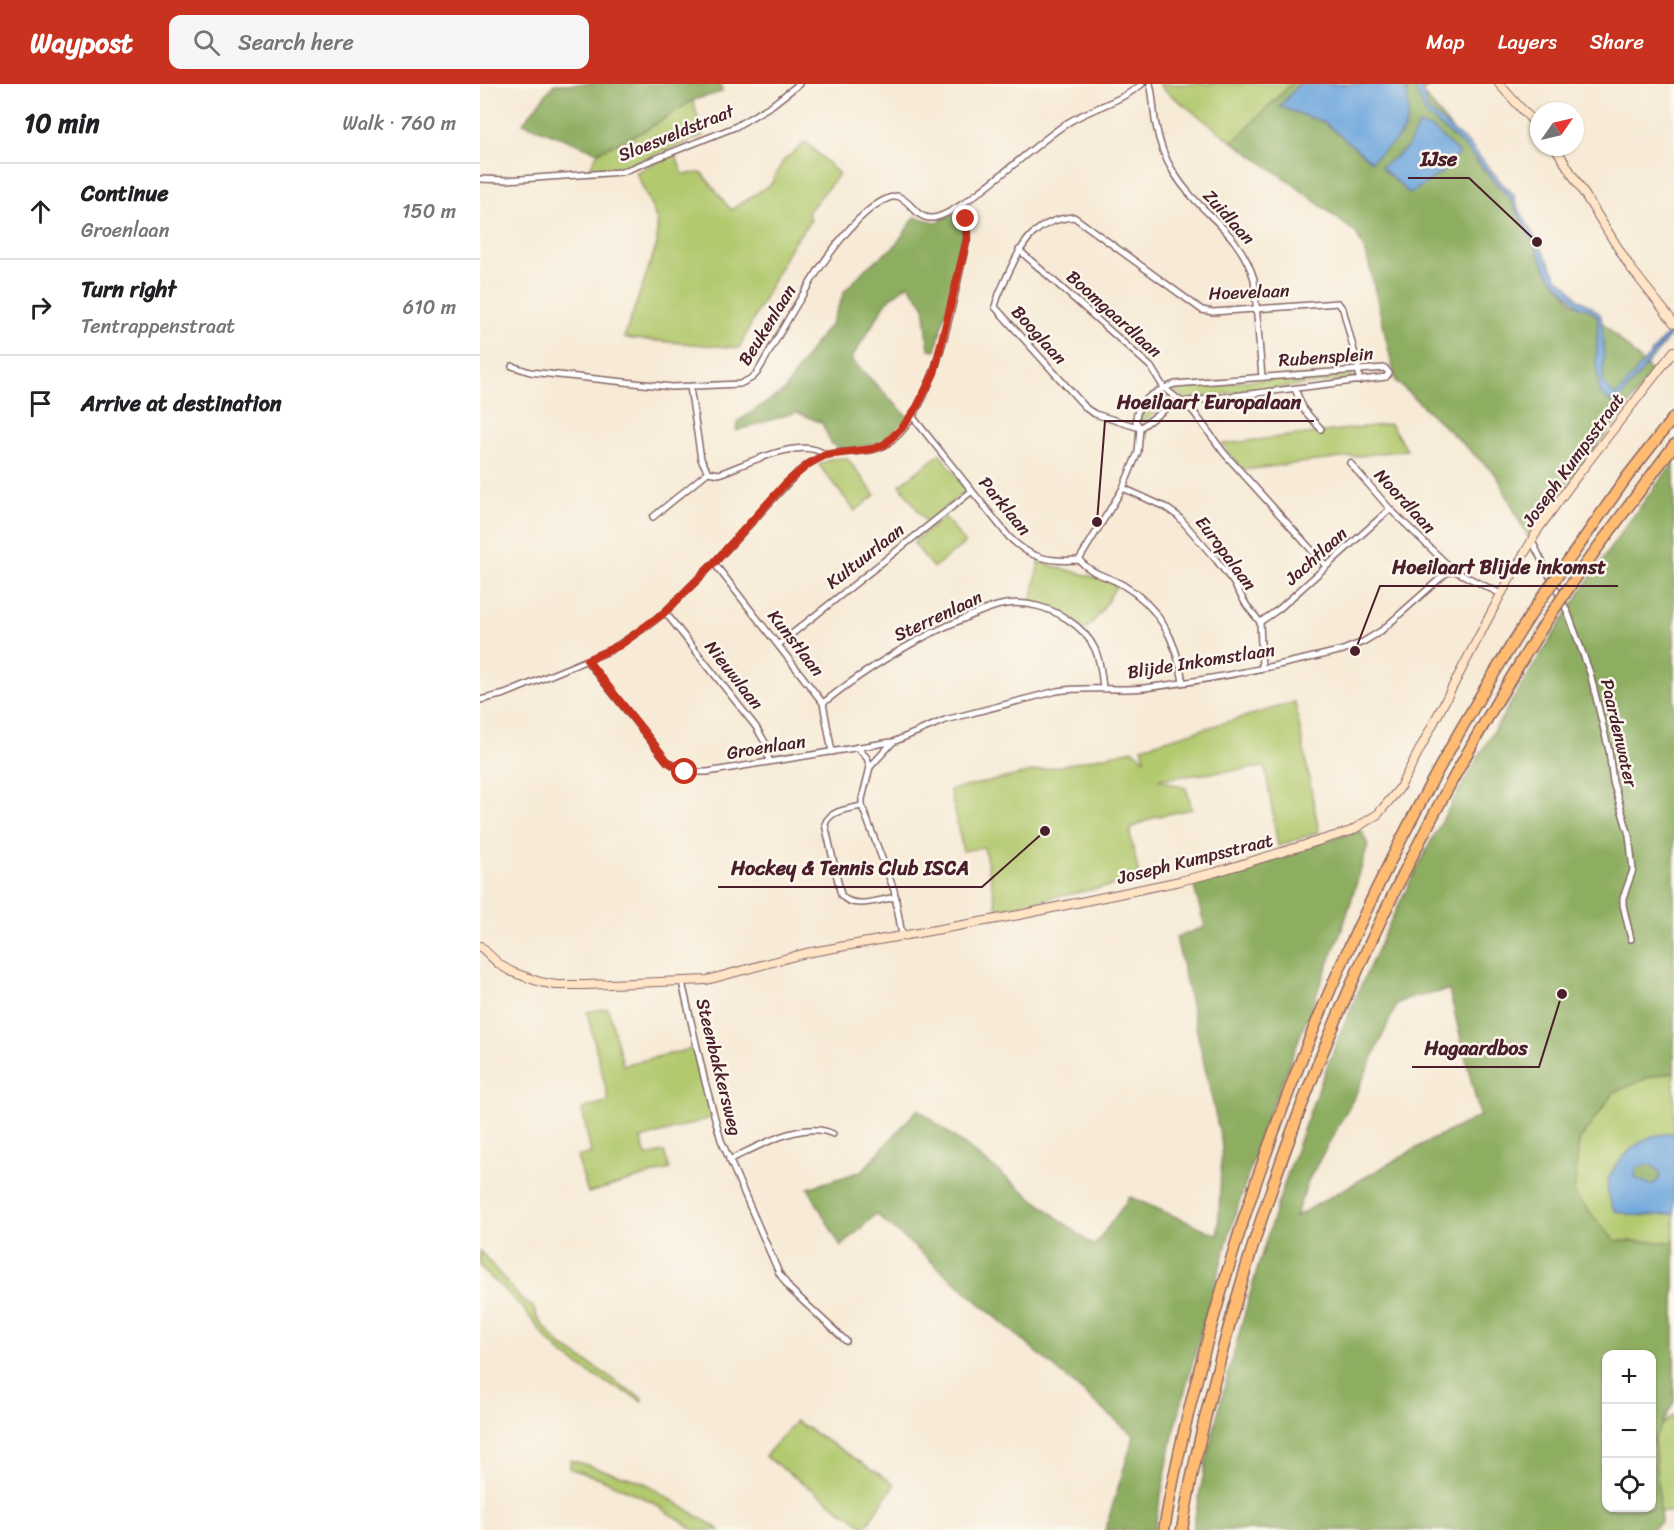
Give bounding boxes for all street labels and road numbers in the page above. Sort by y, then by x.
street label: Sloesveldstraat [613,95,740,171]
street label: Zuidlaan [1195,181,1263,253]
street label: Boomgaardlaan [1059,262,1170,366]
street label: Hoevelaan [1208,275,1290,309]
street label: Beukenlaan [729,278,805,372]
street label: Booglaan [1003,298,1075,373]
street label: Rubensplein [1278,338,1375,376]
street label: Joseph Kumpsstraat [1513,386,1633,535]
street label: Noordlaan [1366,461,1444,542]
street label: Parklaan [970,469,1040,543]
street label: Europalaan [1187,508,1265,598]
street label: Kultuurlaan [818,515,912,597]
street label: Jachtlaan [1276,518,1355,594]
street label: Sterrenlaan [888,581,988,651]
street label: Kunstlaan [759,602,833,684]
street label: Nieuwlaan [696,633,772,717]
street label: Blijde Inkomstlaan [1125,634,1277,688]
street label: Paardenwater [1591,676,1647,792]
street label: Groenlaan [724,725,808,769]
street label: Joseph Kumpsstraat [1113,824,1276,894]
street label: Steenbakkersweg [686,995,752,1139]

